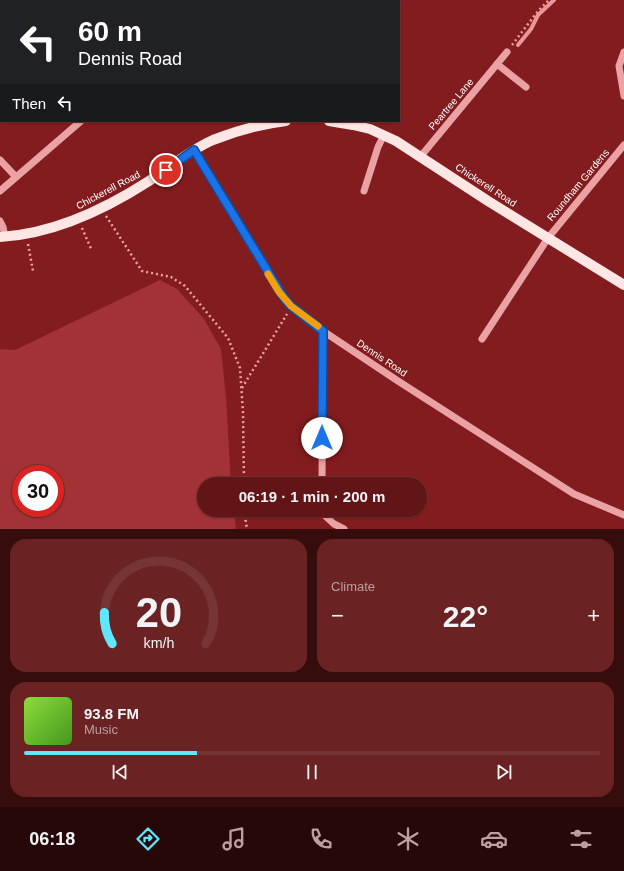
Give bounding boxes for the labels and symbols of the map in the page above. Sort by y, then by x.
street label: Peartree Lane [426,76,476,132]
street label: Roundham Gardens [545,147,611,223]
pin [149,153,183,187]
street label: Chickerell Road [453,161,519,209]
street label: Chickerell Road [74,169,142,211]
street label: Dennis Road [355,337,409,379]
position arrow [301,417,343,459]
speed limit sign: 30 [12,465,64,517]

